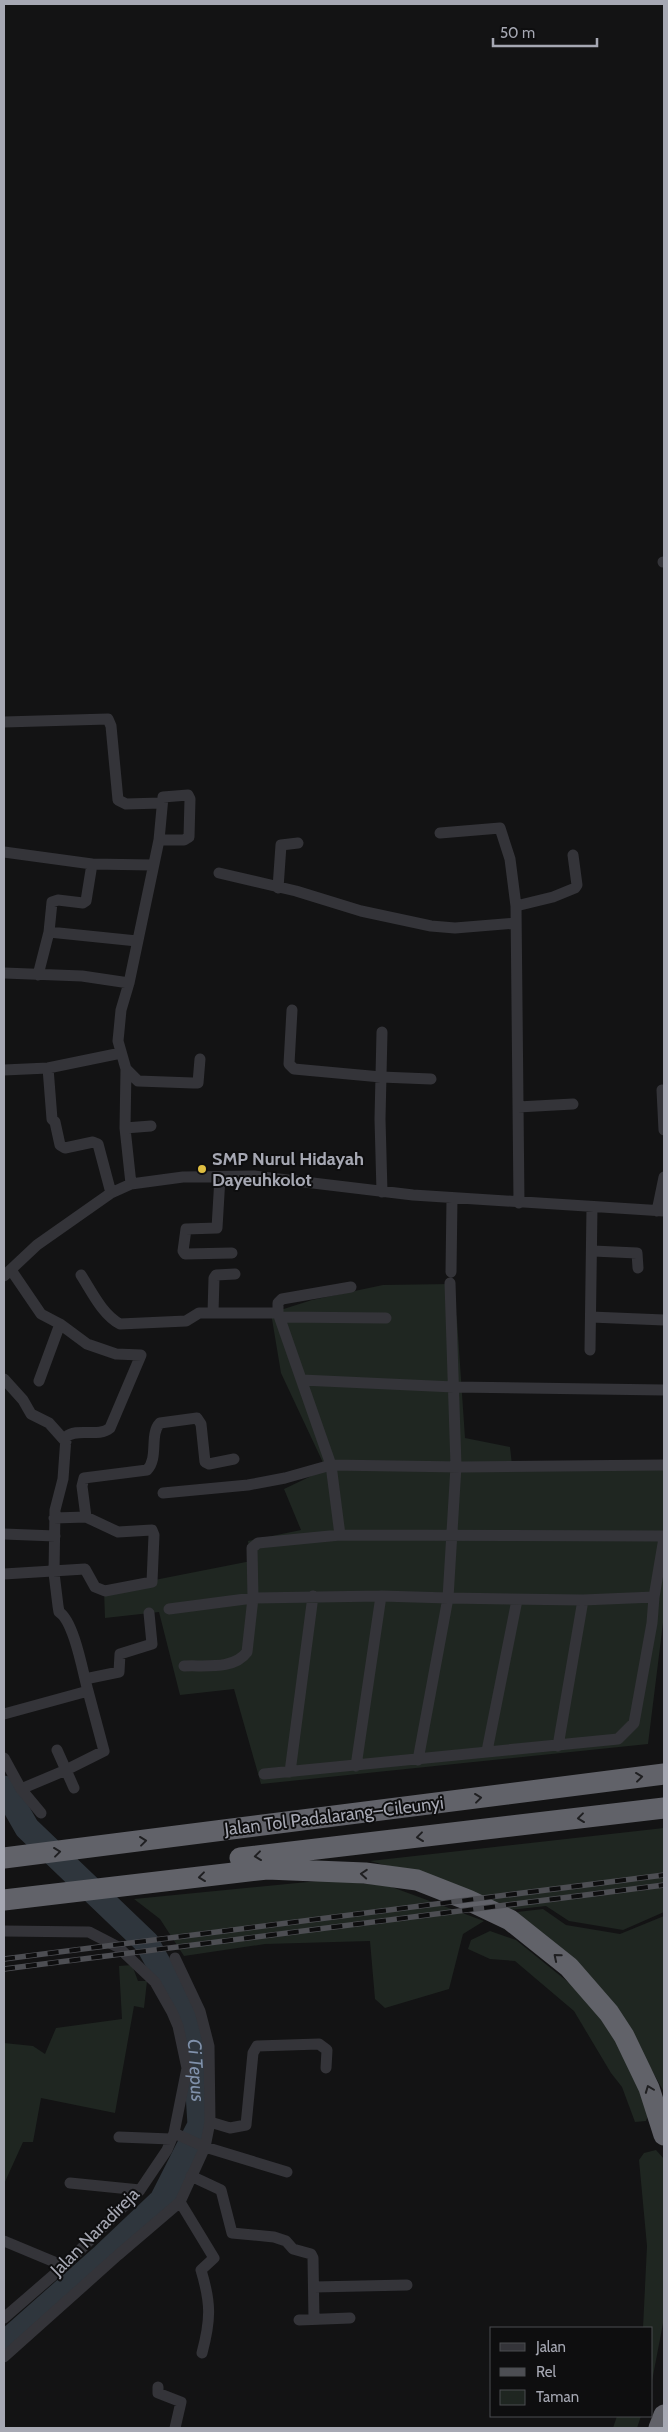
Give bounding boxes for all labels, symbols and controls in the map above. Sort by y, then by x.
scale bar [493,15,597,47]
text: 50 m [500,24,535,42]
place label: SMP Nurul Hidayah Dayeuhkolot [212,1148,364,1191]
marker: SMP Nurul Hidayah Dayeuhkolot [196,1163,208,1175]
one-way arrow [635,1773,643,1783]
street label: Jalan Tol Padalarang–Cileunyi [222,1792,445,1840]
one-way arrow [474,1793,482,1804]
one-way arrow [577,1812,585,1823]
one-way arrow [415,1831,423,1842]
one-way arrow [139,1836,147,1847]
one-way arrow [53,1847,61,1858]
one-way arrow [254,1850,262,1861]
one-way arrow [359,1868,367,1879]
one-way arrow [197,1871,205,1882]
one-way arrow [554,1954,563,1963]
water label: Ci Tepus [183,2038,210,2103]
one-way arrow [645,2085,655,2094]
street label: Jalan Naradireja [45,2183,144,2282]
legend [490,2327,653,2417]
text: Jalan [535,2338,566,2356]
text: Rel [536,2363,556,2381]
text: Taman [536,2388,579,2406]

